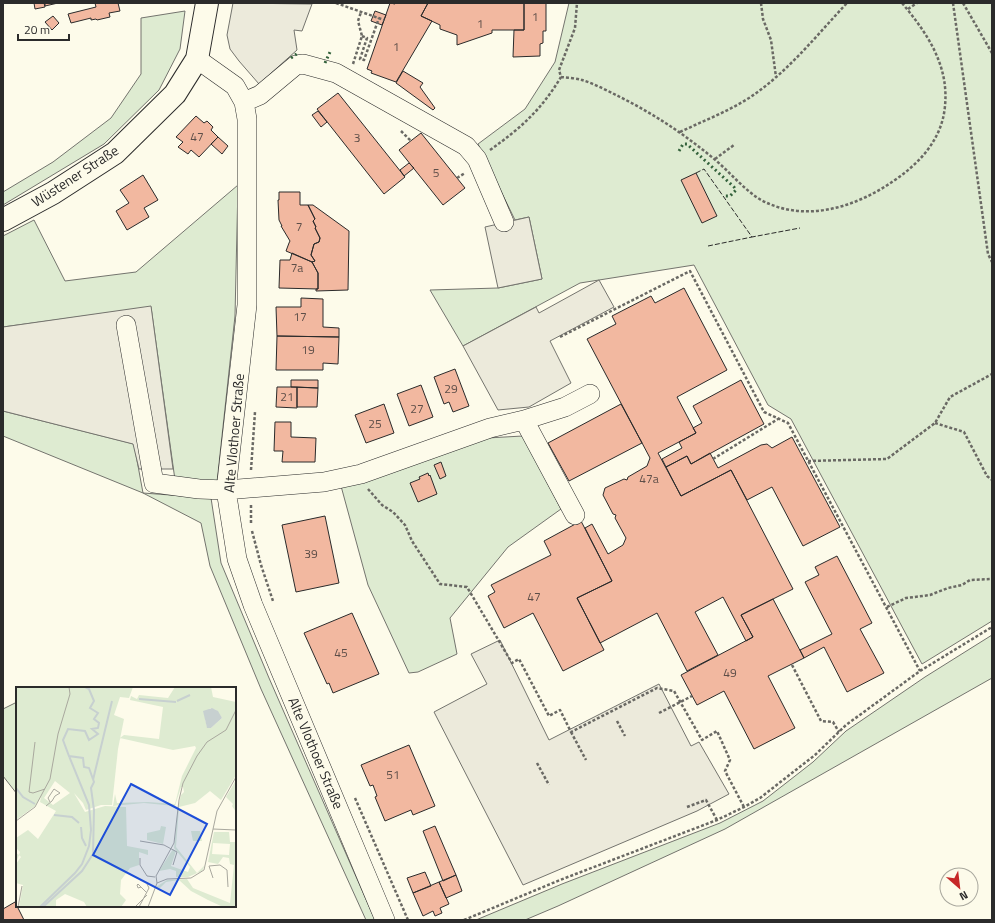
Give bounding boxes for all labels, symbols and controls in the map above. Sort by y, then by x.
house number: 1 [532,7,538,26]
house number: 1 [477,14,483,33]
scale bar [18,16,69,42]
text: 20 m [24,20,50,39]
house number: 1 [393,37,399,56]
house number: 47 [190,127,204,146]
house number: 3 [354,128,360,147]
street label: Wüstener Straße [27,140,122,212]
house number: 5 [433,163,440,182]
house number: 7 [296,217,302,236]
house number: 7a [291,258,303,277]
house number: 17 [293,307,307,326]
house number: 19 [301,340,315,359]
street label: Alte Vlothoer Straße [218,373,249,493]
house number: 29 [444,379,458,398]
house number: 21 [280,387,294,406]
house number: 27 [410,399,424,418]
house number: 25 [368,414,382,433]
house number: 47a [639,469,659,488]
house number: 39 [304,544,318,563]
house number: 47 [527,587,541,606]
house number: 45 [334,643,348,662]
house number: 49 [723,663,737,682]
inset map [16,687,236,907]
street label: Alte Vlothoer Straße [283,694,349,812]
house number: 51 [386,765,400,784]
north arrow [939,867,979,907]
text: N [957,887,971,905]

